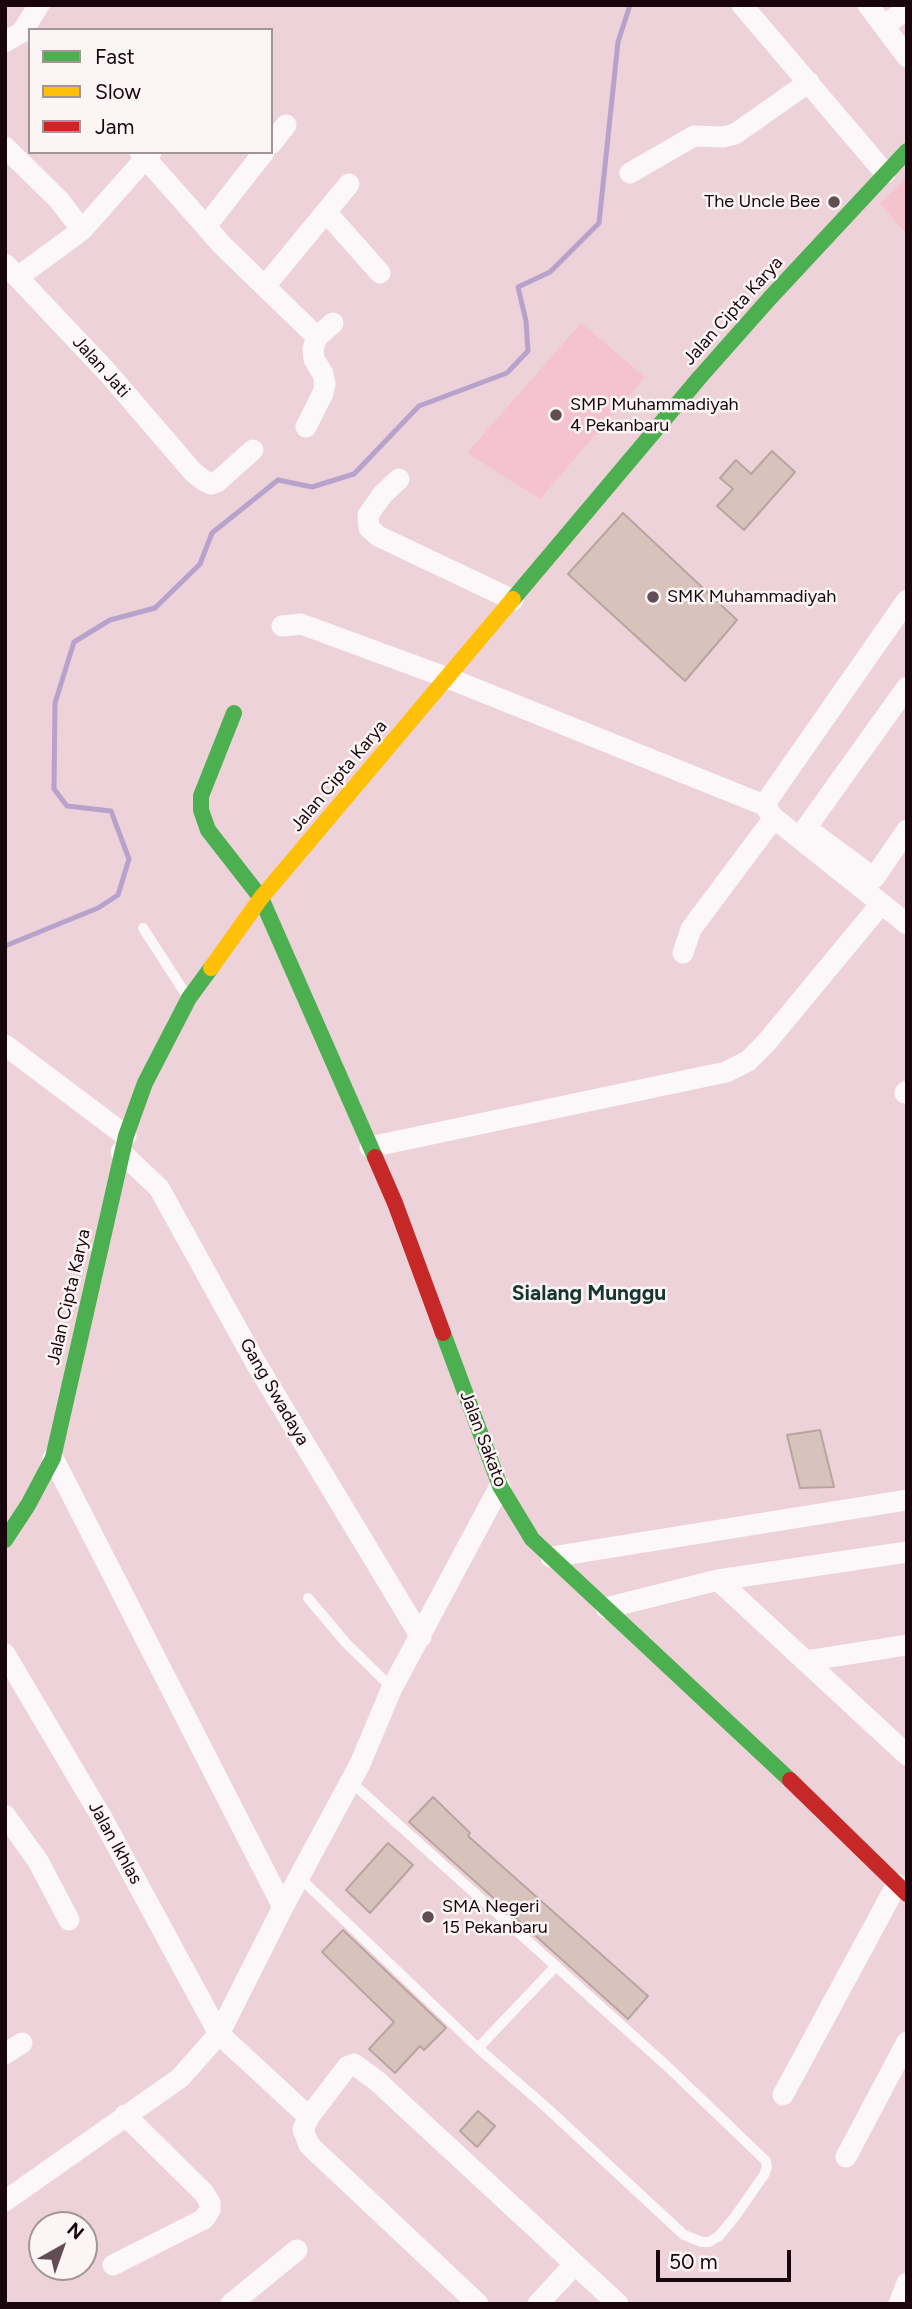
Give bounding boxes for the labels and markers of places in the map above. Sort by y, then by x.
place label: The Uncle Bee [704,191,820,213]
marker: The Uncle Bee [826,194,842,210]
place label: SMP Muhammadiyah 4 Pekanbaru [570,394,739,436]
marker: SMP Muhammadiyah 4 Pekanbaru [548,407,564,423]
place label: SMK Muhammadiyah [667,586,836,608]
marker: SMK Muhammadiyah [645,589,661,605]
place label: SMA Negeri 15 Pekanbaru [442,1896,548,1938]
marker: SMA Negeri 15 Pekanbaru [420,1909,436,1925]

